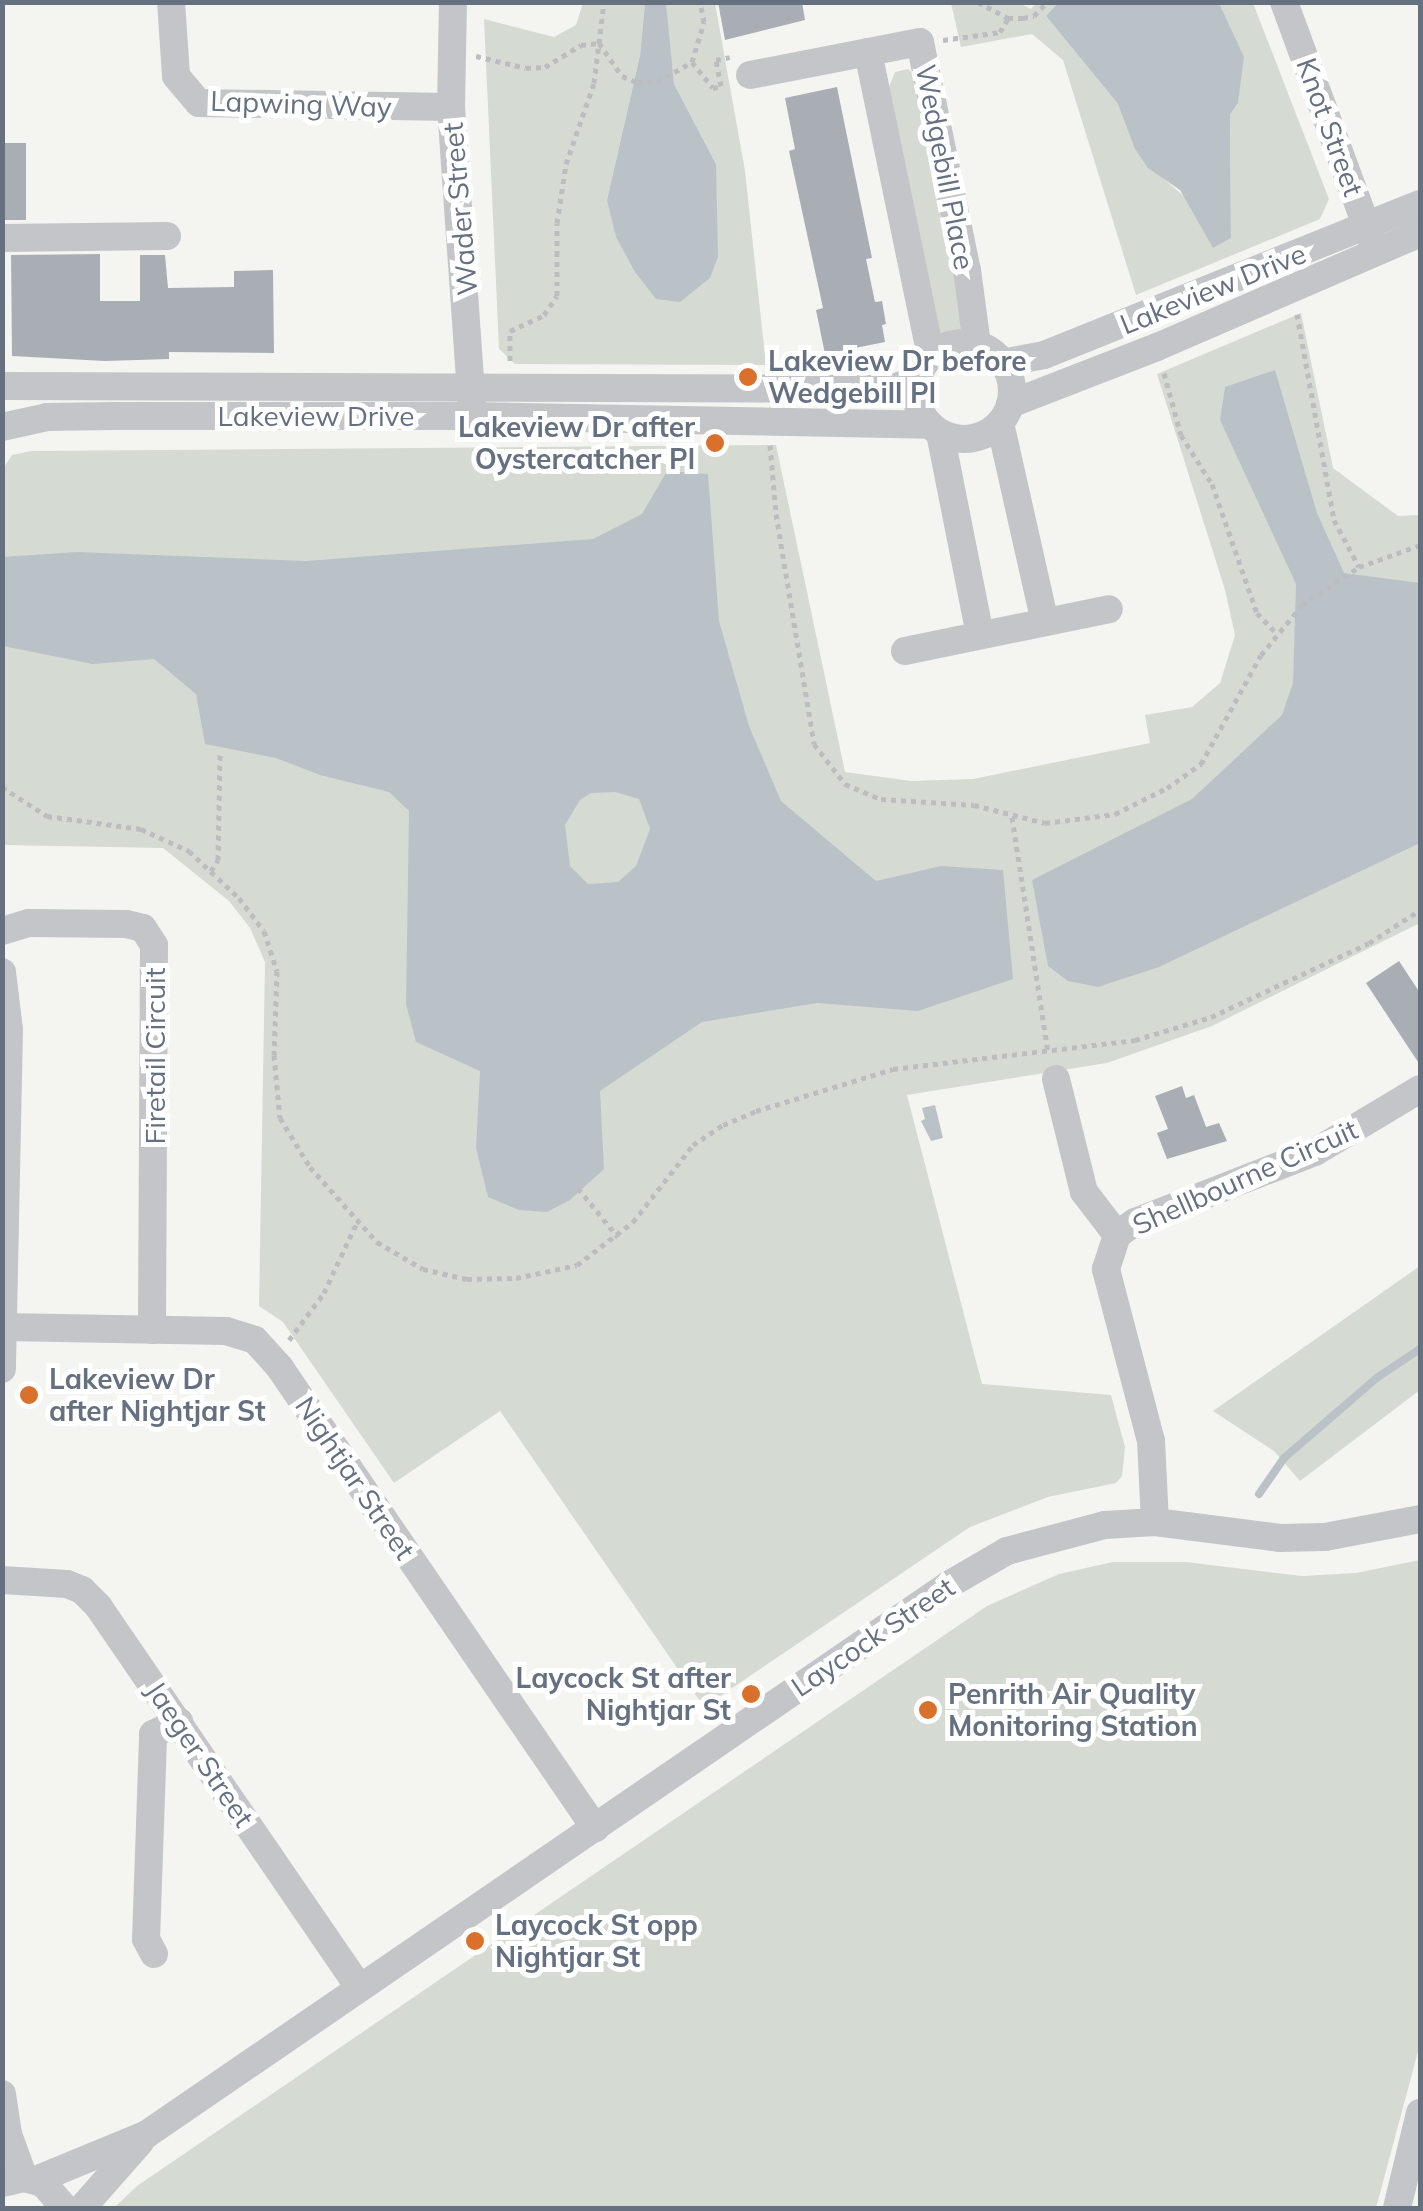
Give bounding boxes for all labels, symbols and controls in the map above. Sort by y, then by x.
street label: Knot Street [1289,53,1371,201]
street label: Wedgebill Place [909,62,981,272]
street label: Lapwing Way [210,84,392,124]
street label: Wader Street [436,121,484,297]
street label: Lakeview Drive [1115,237,1311,341]
place label: Lakeview Dr before Wedgebill Pl [768,344,1027,410]
marker: Lakeview Dr before Wedgebill Pl [737,366,759,388]
street label: Lakeview Drive [217,399,415,433]
place label: Lakeview Dr after Oystercatcher Pl [458,410,695,476]
marker: Lakeview Dr after Oystercatcher Pl [704,432,726,454]
street label: Firetail Circuit [138,967,172,1145]
street label: Shellbourne Circuit [1127,1112,1363,1242]
place label: Lakeview Dr after Nightjar St [49,1362,266,1428]
marker: Lakeview Dr after Nightjar St [18,1384,40,1406]
street label: Nightjar Street [288,1390,422,1566]
street label: Laycock Street [785,1570,961,1704]
place label: Laycock St after Nightjar St [516,1661,731,1727]
street label: Jaeger Street [139,1675,261,1833]
place label: Penrith Air Quality Monitoring Station [948,1677,1198,1743]
marker: Laycock St after Nightjar St [740,1683,762,1705]
marker: Penrith Air Quality Monitoring Station [917,1699,939,1721]
place label: Laycock St opp Nightjar St [495,1908,698,1974]
marker: Laycock St opp Nightjar St [464,1930,486,1952]

